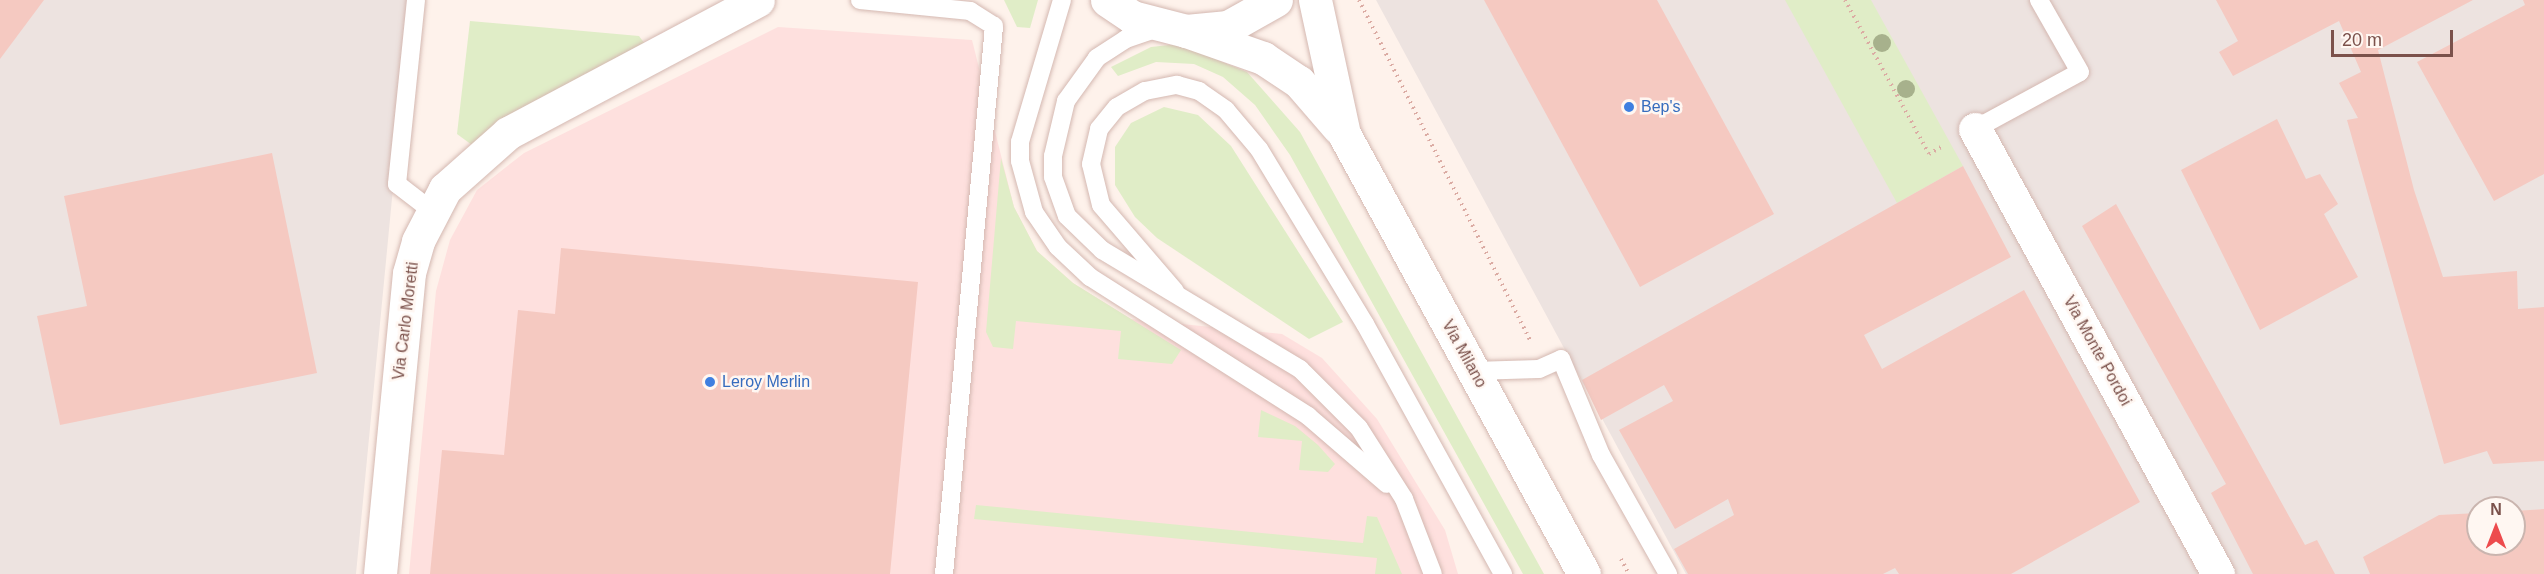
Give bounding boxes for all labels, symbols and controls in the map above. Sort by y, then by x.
scale bar [2334,18,2456,56]
text: 20 m [2342,30,2382,50]
place label: Bep's [1641,97,1681,117]
marker: Bep's [1622,100,1636,114]
street label: Via Carlo Moretti [389,261,423,381]
street label: Via Monte Pordoi [2059,293,2135,409]
street label: Via Milano [1438,317,1490,391]
place label: Leroy Merlin [722,372,810,392]
marker: Leroy Merlin [703,375,717,389]
north arrow [2466,496,2526,556]
text: N [2490,501,2502,518]

